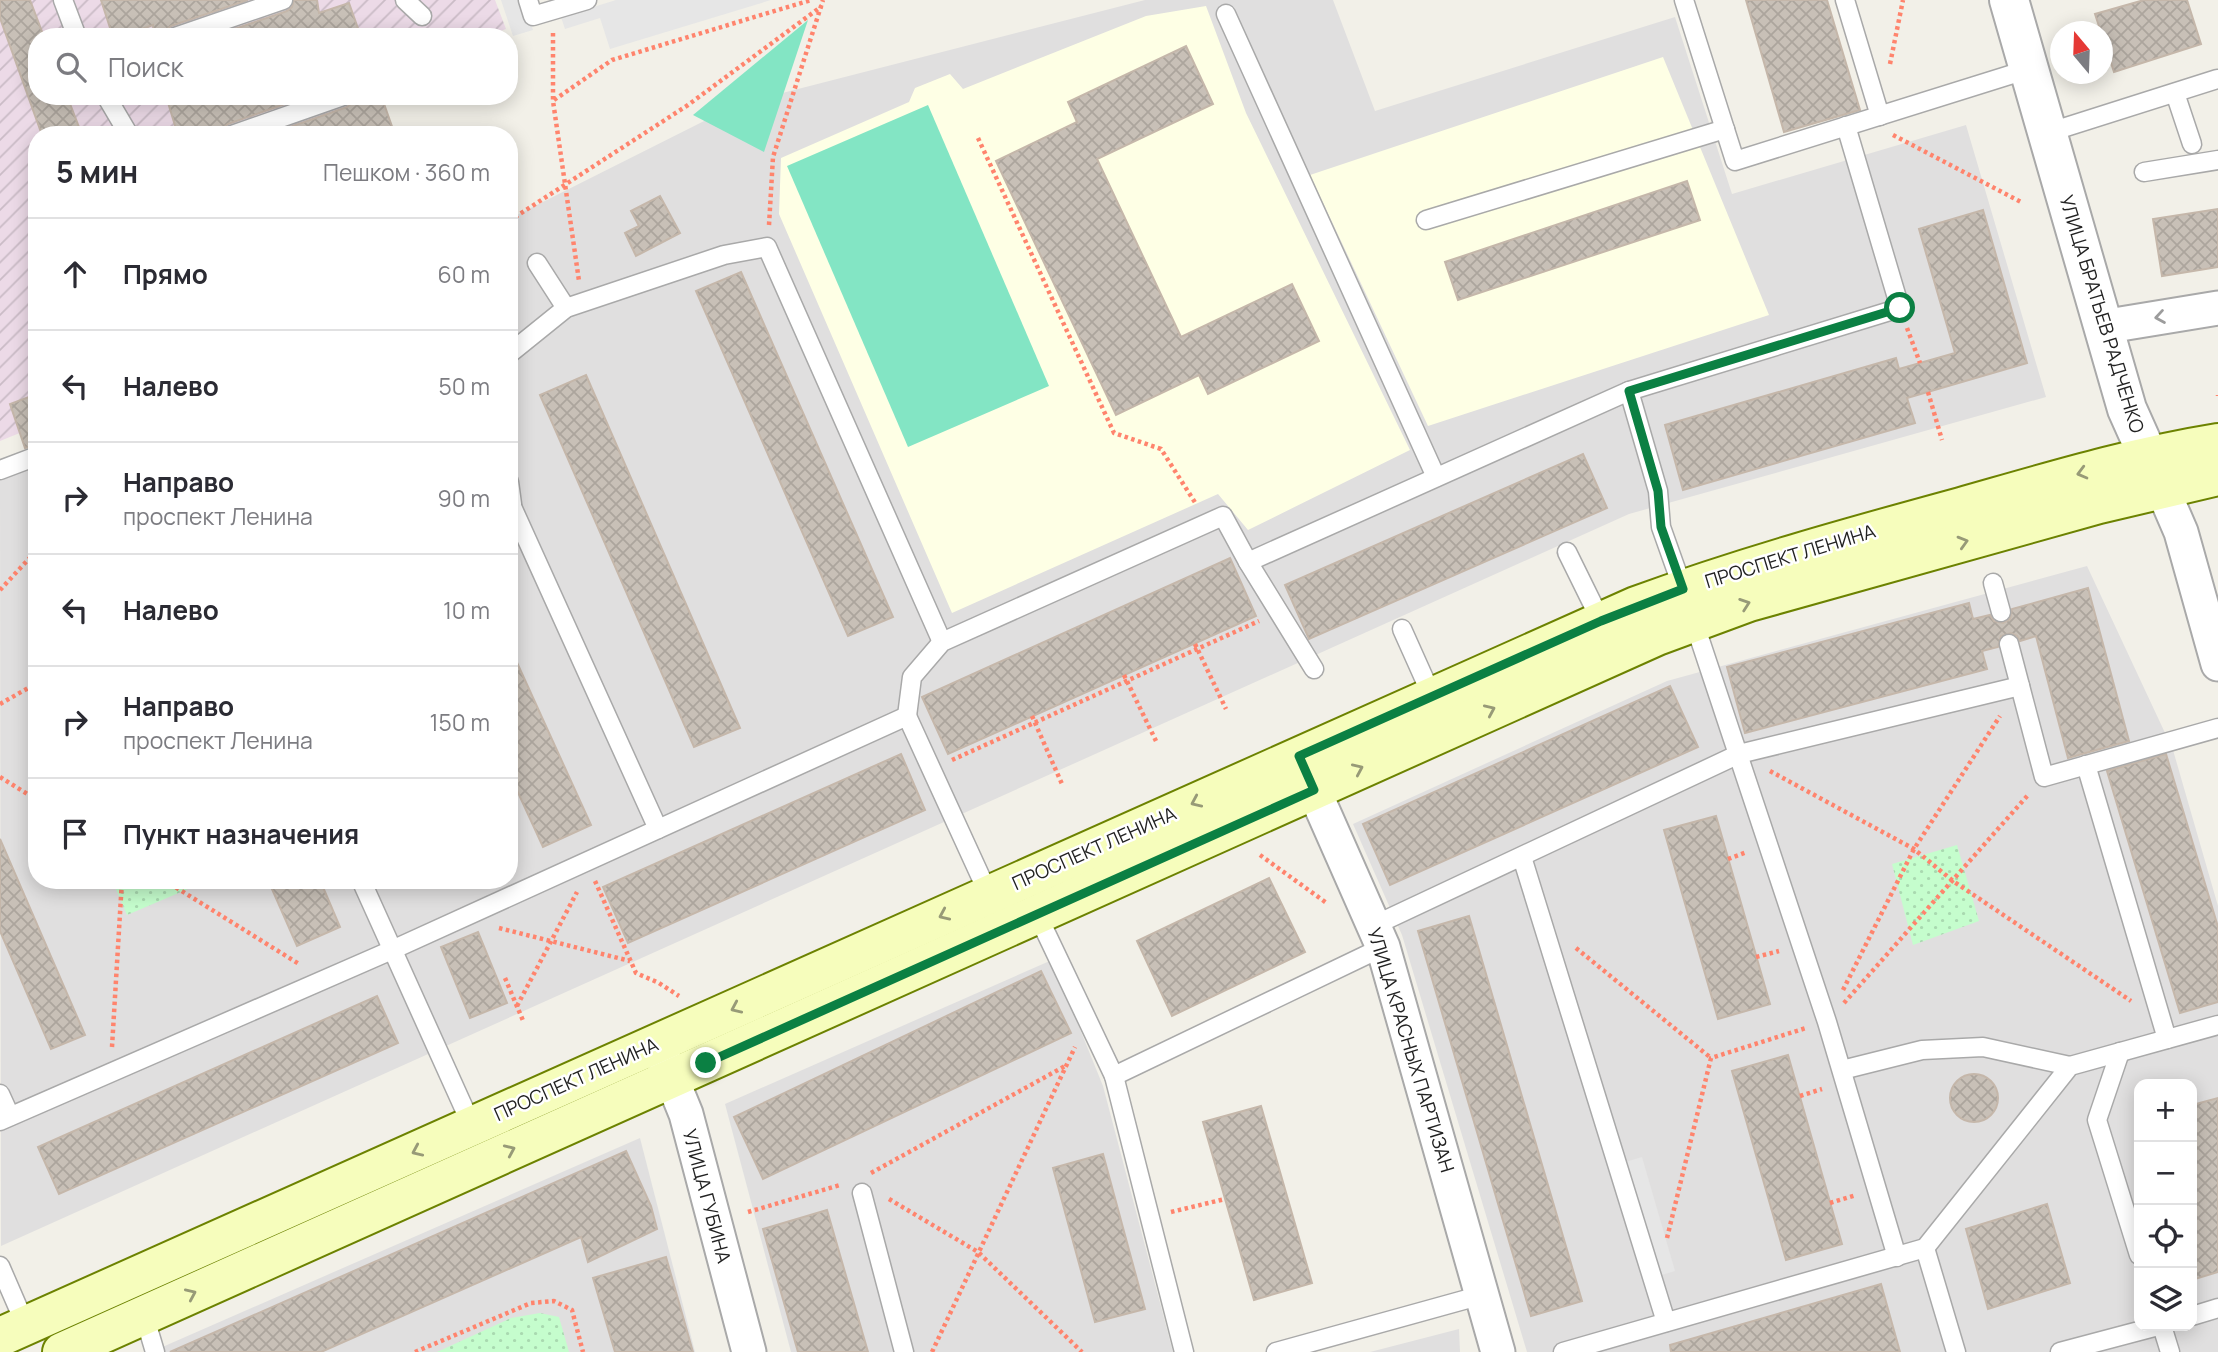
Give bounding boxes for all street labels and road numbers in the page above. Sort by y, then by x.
street label: УЛИЦА БРАТЬЕВ РАДЧЕНКО [2053,192,2151,436]
street label: ПРОСПЕКТ ЛЕНИНА [1702,518,1878,594]
street label: ПРОСПЕКТ ЛЕНИНА [1008,800,1180,896]
street label: УЛИЦА КРАСНЫХ ПАРТИЗАН [1361,924,1461,1176]
street label: ПРОСПЕКТ ЛЕНИНА [490,1031,662,1127]
street label: УЛИЦА ГУБИНА [677,1126,737,1266]

